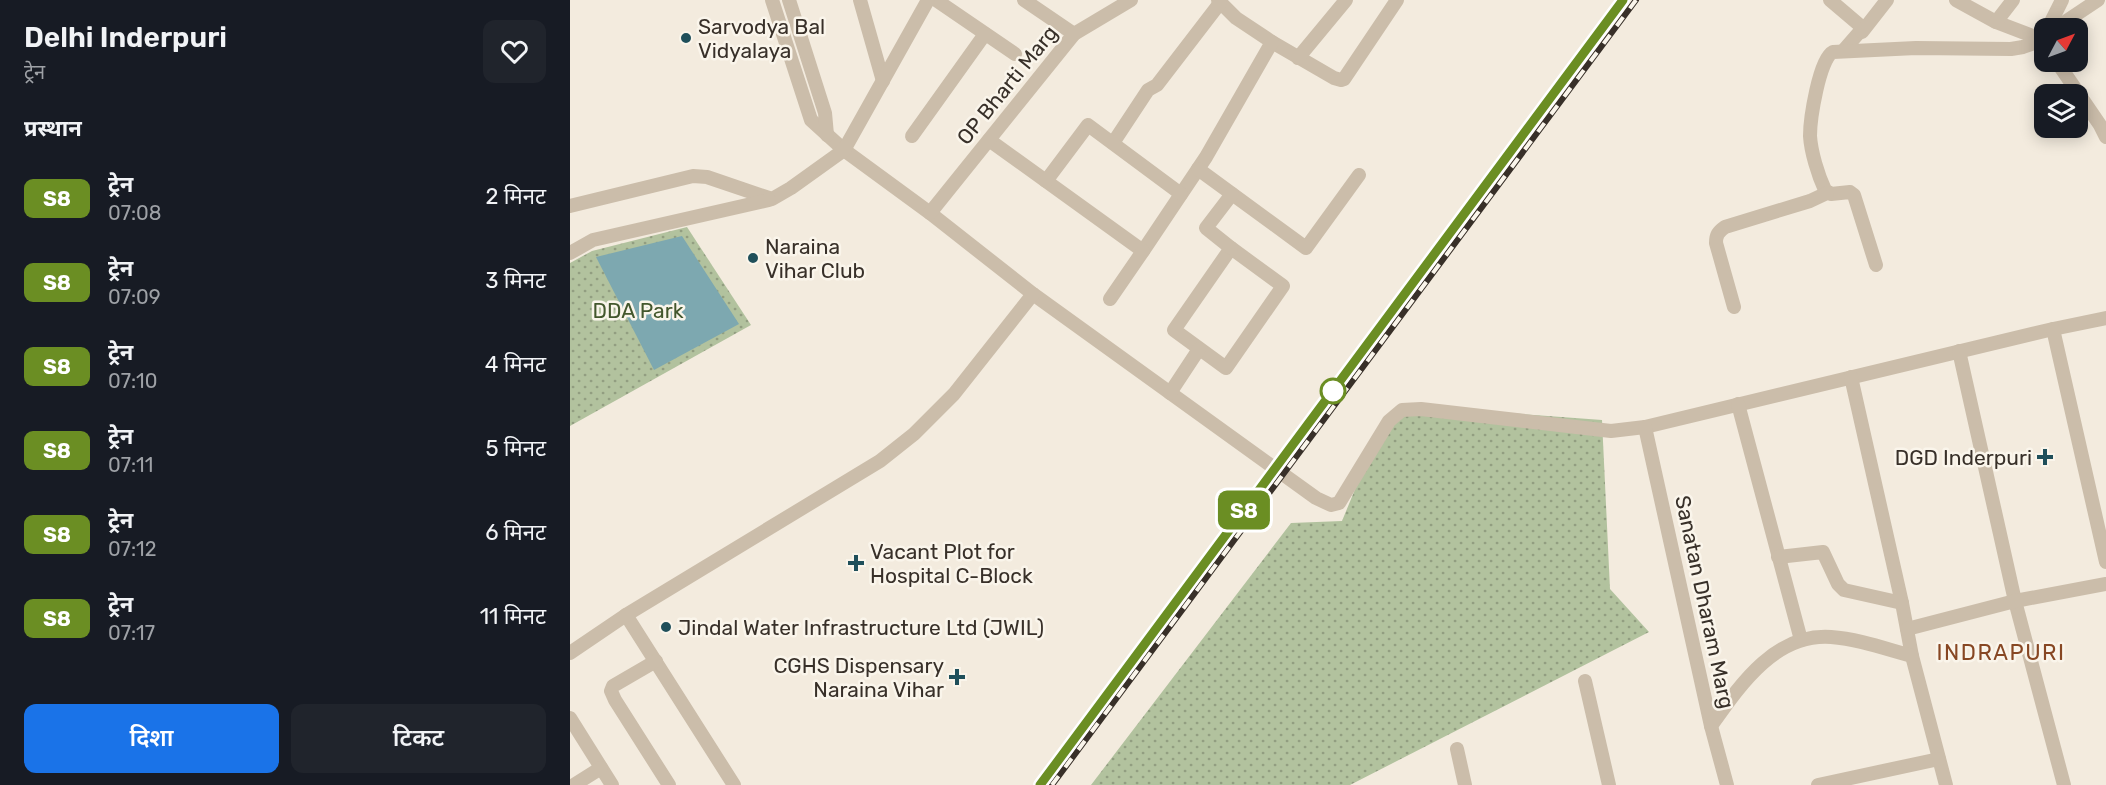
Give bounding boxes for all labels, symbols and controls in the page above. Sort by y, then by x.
place label: Sarvodya Bal Vidyalaya [698,14,825,63]
north arrow [2034,18,2088,72]
map controls [2034,18,2088,138]
button: heart [483,20,546,83]
street label: OP Bharti Marg [951,20,1063,150]
text: Delhi Inderpuri [24,21,227,54]
marker: Sarvodya Bal Vidyalaya [679,31,693,45]
text: ट्रेन [24,60,45,84]
button: layers [2034,84,2088,138]
text: प्रस्थान [24,115,82,142]
text: ट्रेन [108,171,133,198]
text: 2 मिनट [486,183,546,210]
text: S8 [43,186,71,211]
text: 07:08 [108,201,162,225]
place label: Naraina Vihar Club [765,234,865,283]
marker: Naraina Vihar Club [746,251,760,265]
text: ट्रेन [108,255,133,282]
text: 3 मिनट [485,267,546,294]
text: S8 [43,270,71,295]
text: 07:09 [108,285,161,309]
park label: DDA Park [592,298,684,323]
text: ट्रेन [108,339,133,366]
text: 4 मिनट [485,351,546,378]
text: S8 [43,354,71,379]
text: 07:10 [108,369,157,393]
unlabelled marker [1320,378,1346,404]
text: ट्रेन [108,423,133,450]
text: 5 मिनट [485,435,546,462]
text: S8 [43,438,71,463]
place label: DGD Inderpuri [1895,445,2032,470]
marker: DGD Inderpuri [2036,448,2054,466]
text: 07:11 [108,453,153,477]
line badge: S8 [1217,490,1271,530]
street label: Sanatan Dharam Marg [1670,493,1740,711]
text: S8 [1230,498,1258,523]
text: ट्रेन [108,507,133,534]
text: 6 मिनट [485,519,546,546]
text: S8 [43,522,71,547]
text: 07:12 [108,537,156,561]
place label: Vacant Plot for Hospital C-Block [870,539,1033,588]
marker: Vacant Plot for Hospital C-Block [847,554,865,572]
text: ट्रेन [108,591,133,618]
text: 11 मिनट [480,603,546,630]
text: S8 [43,606,71,631]
place label: Jindal Water Infrastructure Ltd (JWIL) [678,615,1044,640]
marker: Jindal Water Infrastructure Ltd (JWIL) [659,620,673,634]
text: 07:17 [108,621,155,645]
district label: INDRAPURI [1936,639,2066,666]
place label: CGHS Dispensary Naraina Vihar [773,653,944,702]
marker: CGHS Dispensary Naraina Vihar [948,668,966,686]
button: दिशा [24,704,279,773]
button: टिकट [291,704,546,773]

